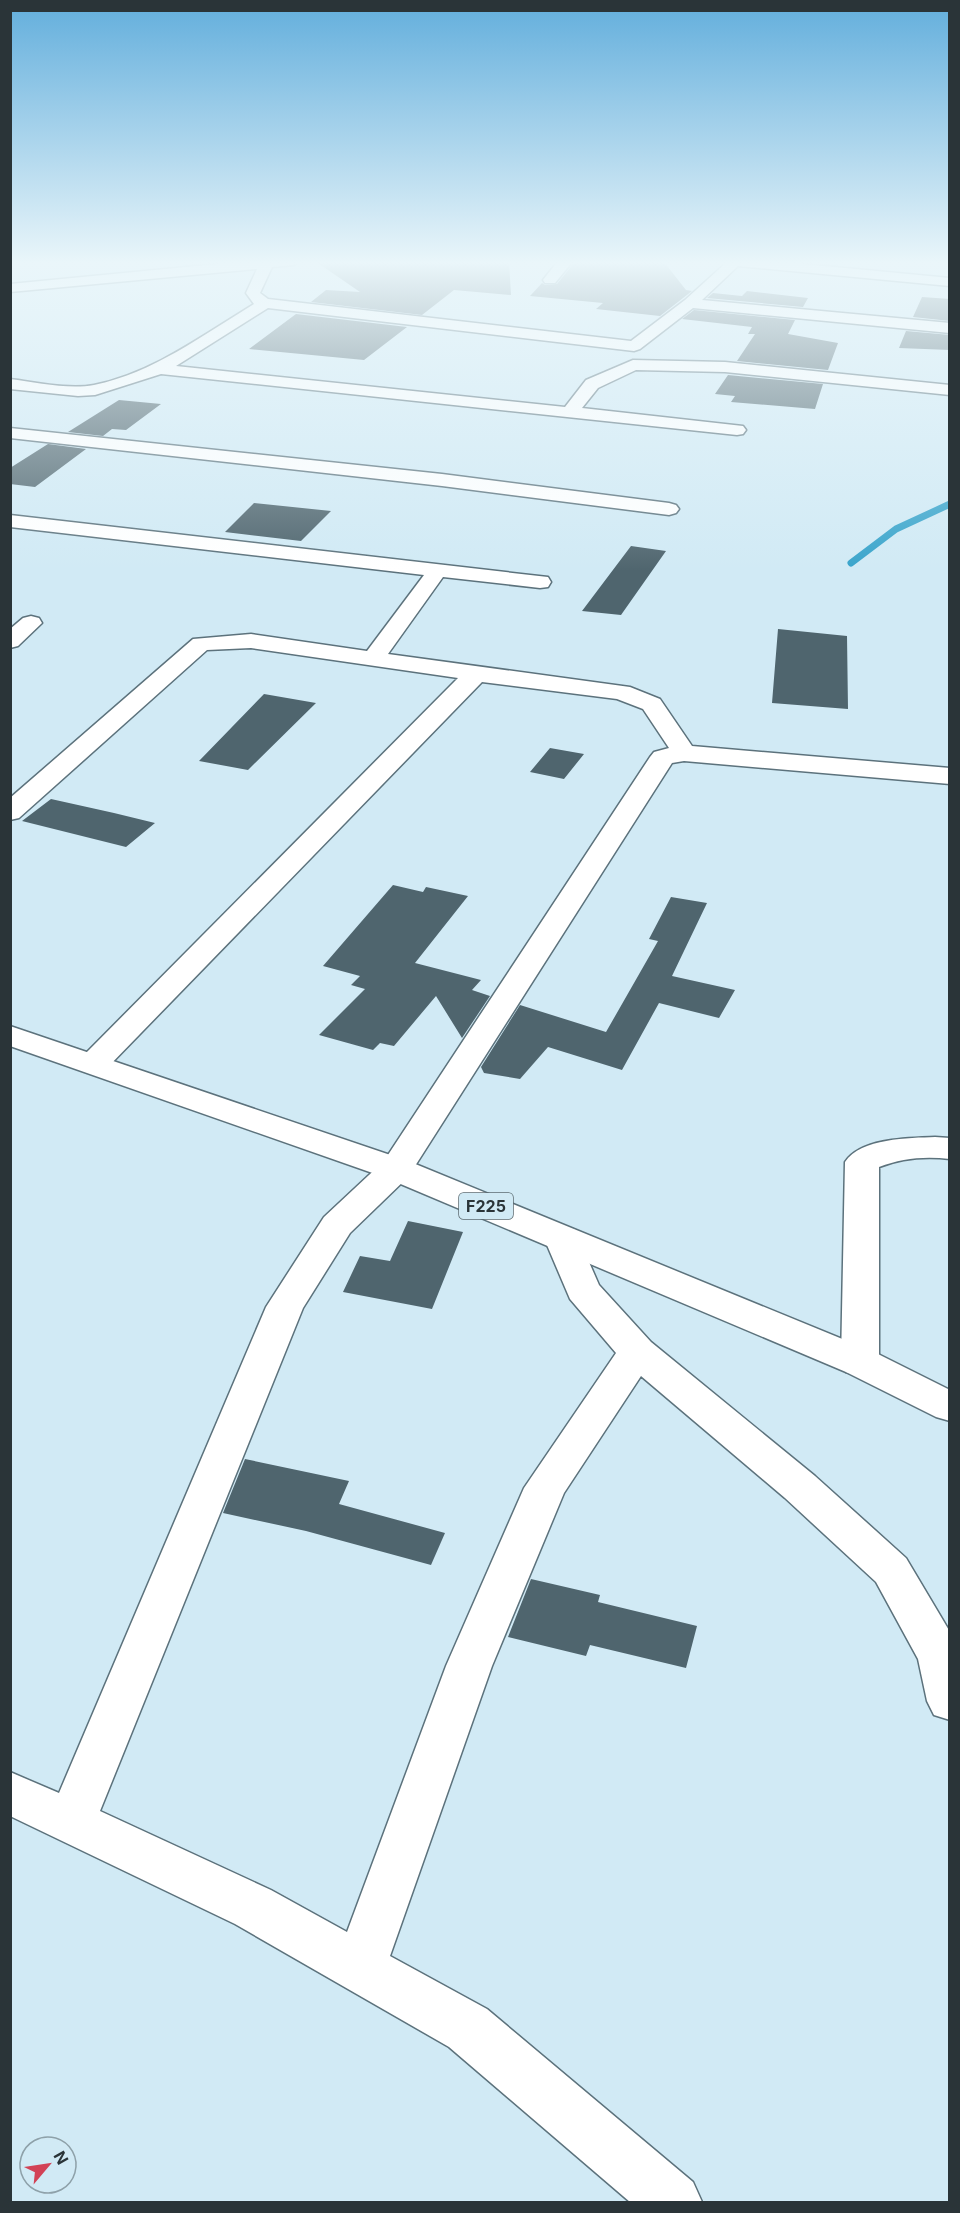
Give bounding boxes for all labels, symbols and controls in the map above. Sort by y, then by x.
road number: F225 [459,1193,513,1219]
north arrow [18,2135,78,2195]
text: N [49,2148,73,2168]

